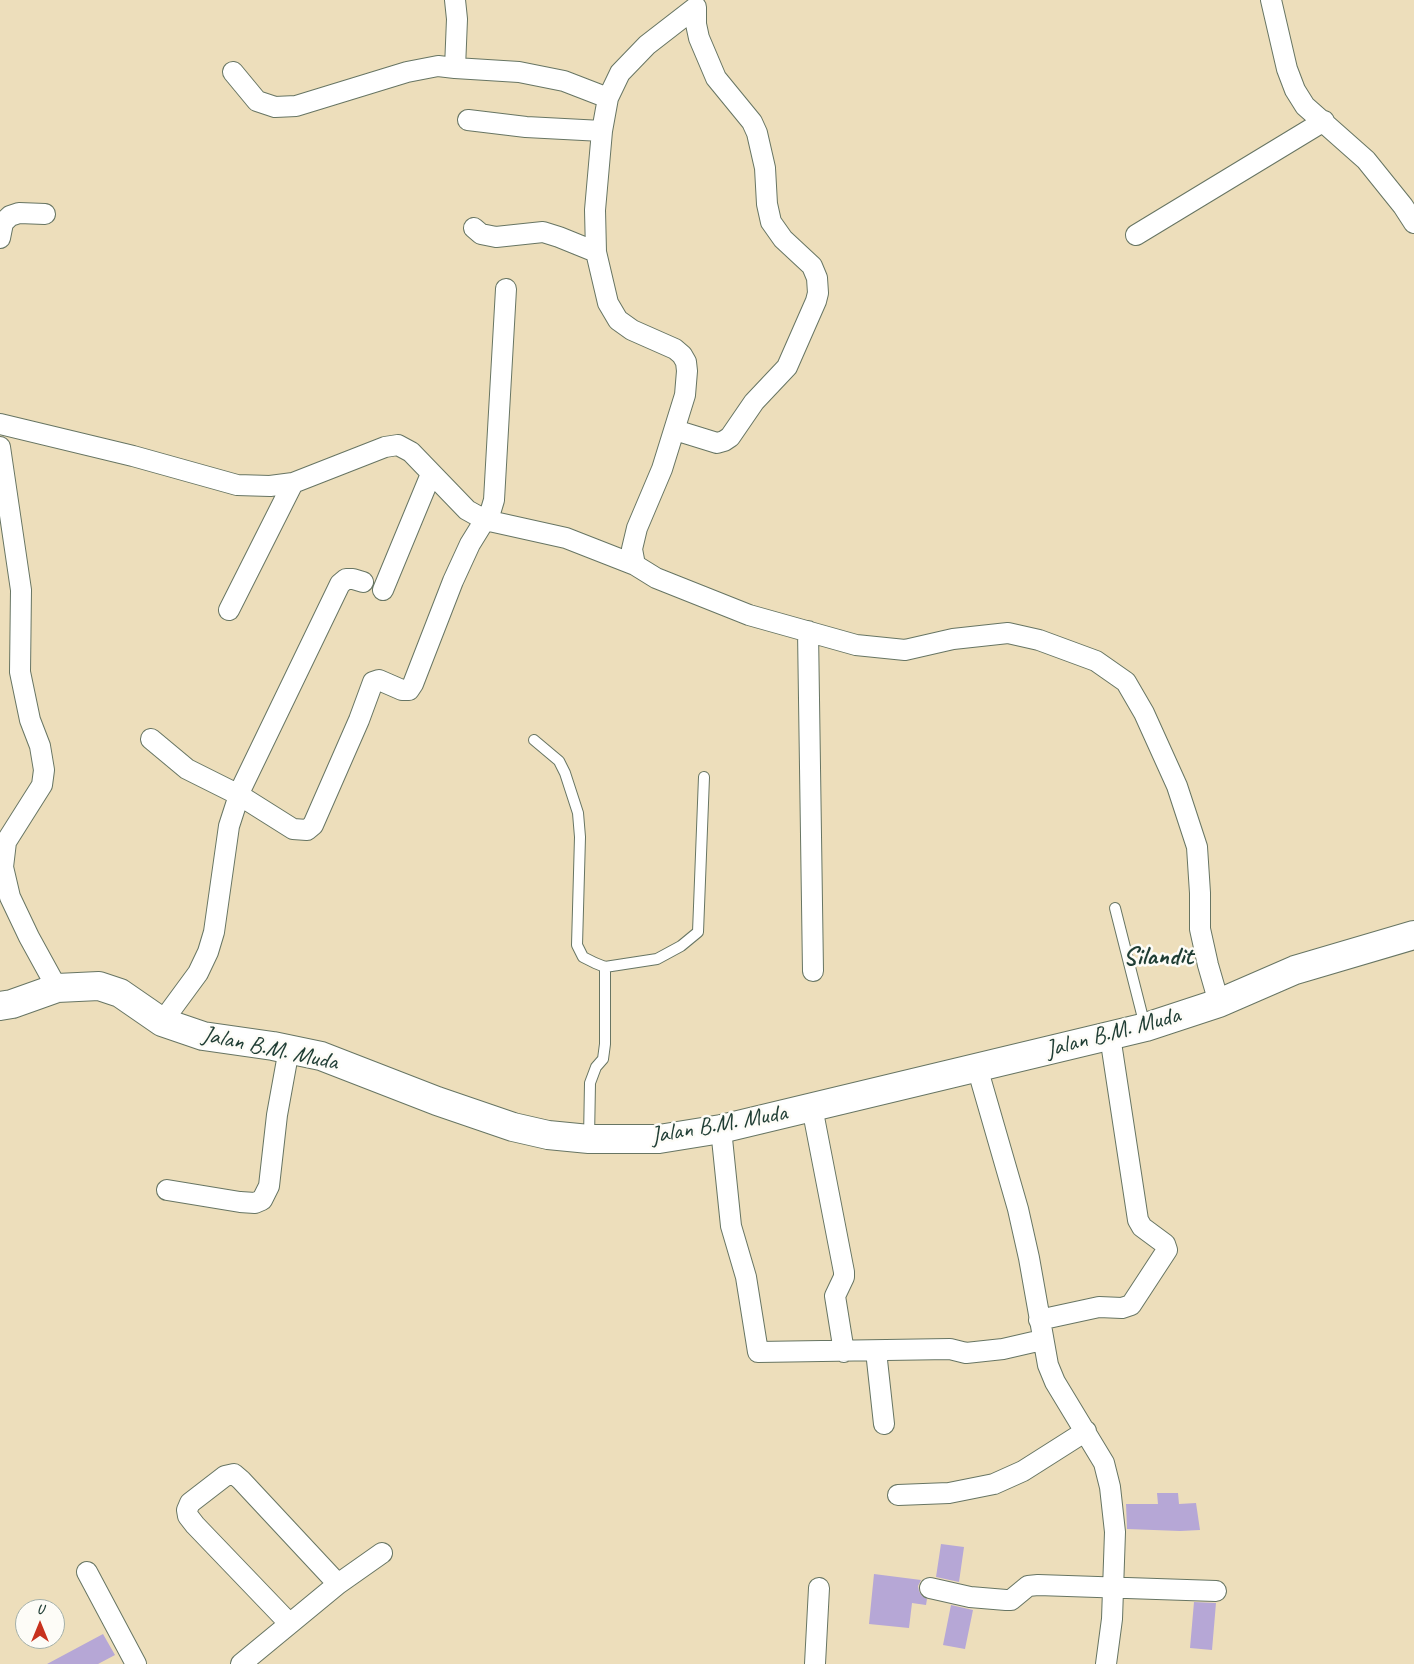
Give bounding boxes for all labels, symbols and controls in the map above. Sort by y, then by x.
district label: Silandit [1123,941,1193,973]
street label: Jalan B.M. Muda [1043,1001,1183,1065]
street label: Jalan B.M. Muda [200,1021,340,1077]
street label: Jalan B.M. Muda [649,1099,789,1151]
north arrow [15,1599,65,1649]
text: U [37,1601,43,1618]

